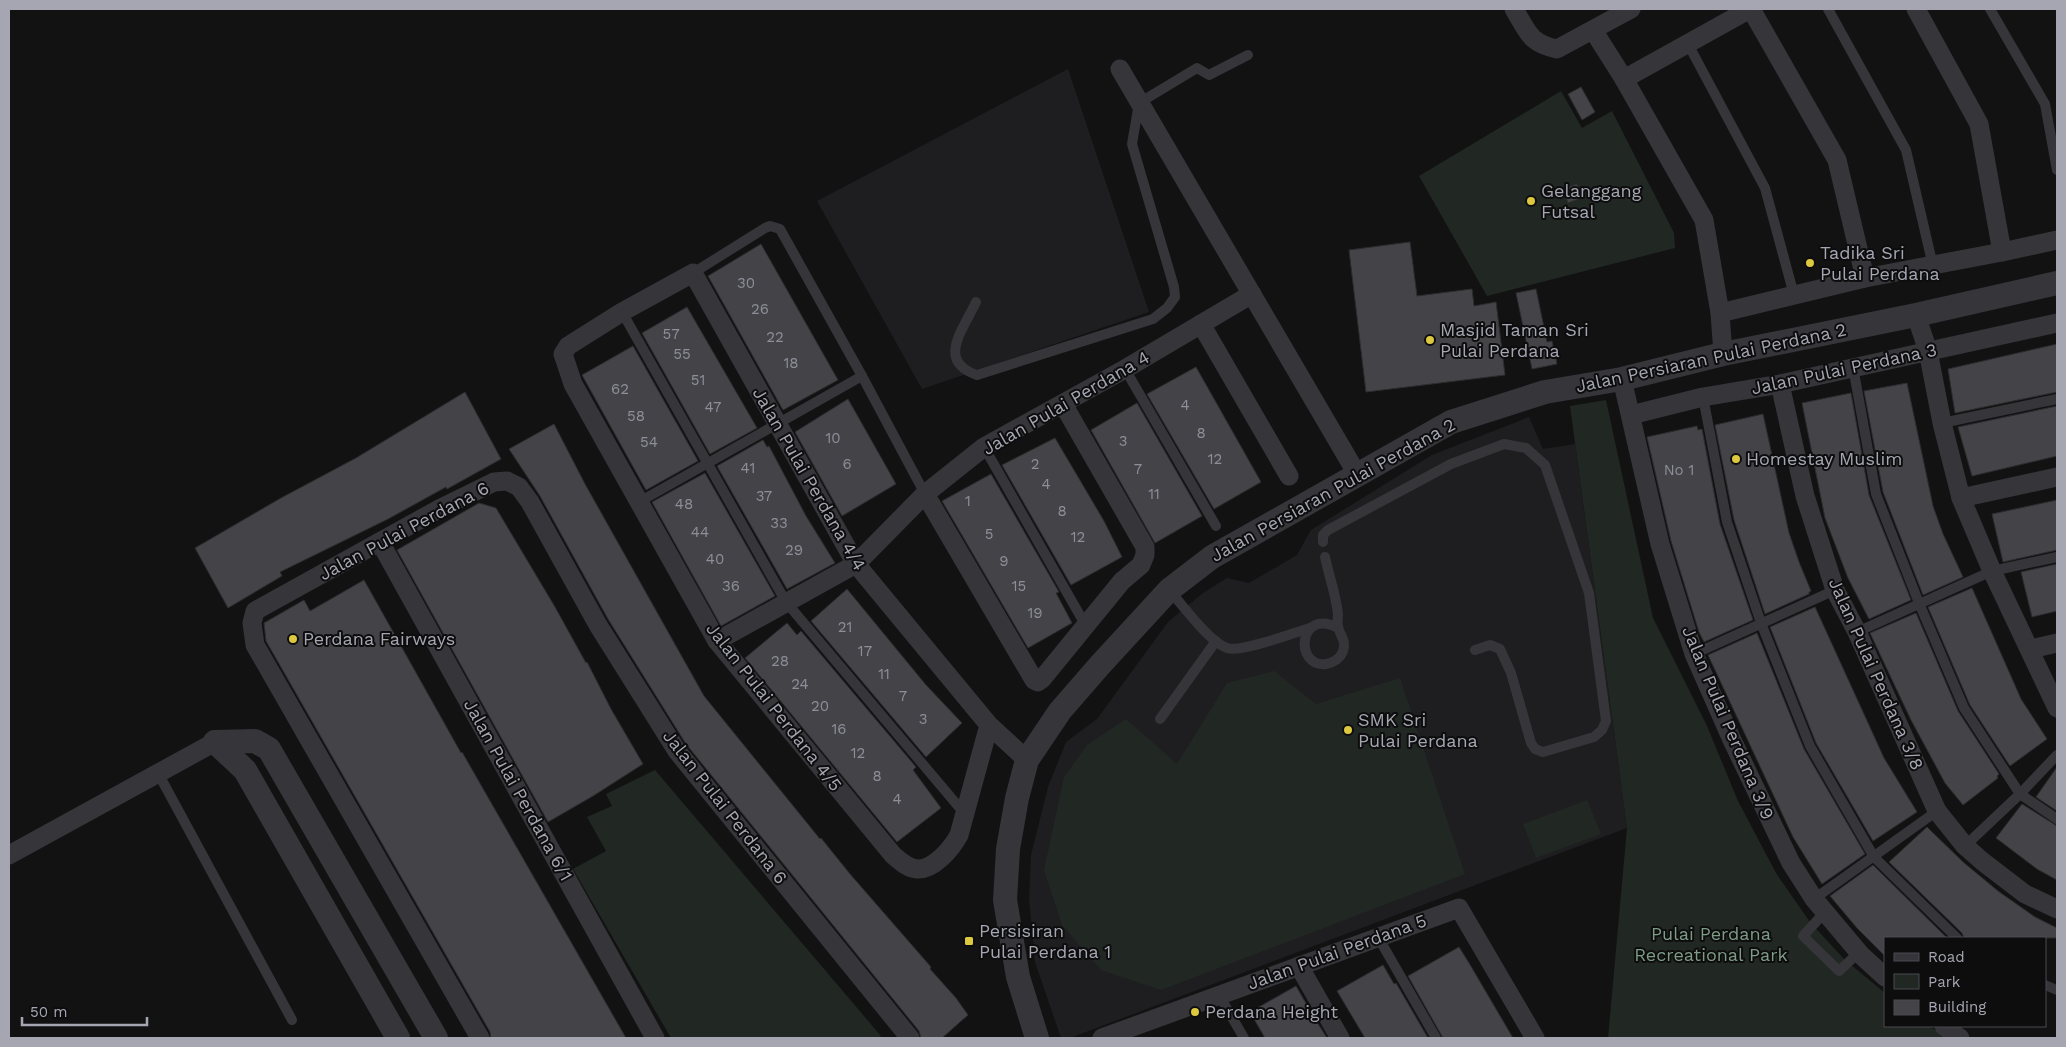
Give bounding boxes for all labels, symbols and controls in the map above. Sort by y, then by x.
place label: Gelanggang Futsal [1541,180,1642,222]
marker: Gelanggang Futsal [1525,195,1537,207]
place label: Tadika Sri Pulai Perdana [1820,242,1940,284]
marker: Tadika Sri Pulai Perdana [1804,257,1816,269]
house number: 30 [737,274,755,292]
house number: 26 [751,300,769,318]
place label: Masjid Taman Sri Pulai Perdana [1440,319,1589,361]
street label: Jalan Persiaran Pulai Perdana 2 [1574,319,1848,396]
house number: 57 [662,325,680,343]
house number: 22 [766,328,784,346]
marker: Masjid Taman Sri Pulai Perdana [1424,334,1436,346]
street label: Jalan Pulai Perdana 3 [1749,339,1939,398]
house number: 55 [673,345,691,363]
street label: Jalan Pulai Perdana 4 [978,346,1153,459]
house number: 18 [783,354,799,372]
house number: 51 [691,371,705,389]
house number: 62 [611,380,629,398]
street label: Jalan Pulai Perdana 4/4 [748,384,870,574]
house number: 4 [1180,396,1190,414]
house number: 47 [705,398,721,416]
house number: 58 [627,407,645,425]
street label: Jalan Persiaran Pulai Perdana 2 [1207,413,1459,566]
house number: 8 [1196,424,1206,442]
house number: 10 [825,429,841,447]
house number: 3 [1119,432,1127,450]
house number: 54 [640,433,658,451]
place label: Homestay Muslim [1746,448,1902,469]
house number: 12 [1208,450,1222,468]
marker: Homestay Muslim [1730,453,1742,465]
house number: 6 [842,455,852,473]
house number: 2 [1031,455,1039,473]
house number: 41 [741,459,755,477]
house number: 7 [1134,460,1142,478]
house number: No 1 [1664,461,1694,479]
house number: 4 [1041,475,1051,493]
street label: Jalan Pulai Perdana 6 [315,477,492,584]
house number: 11 [1148,485,1160,503]
house number: 37 [756,487,772,505]
house number: 1 [965,492,971,510]
house number: 48 [675,495,693,513]
house number: 8 [1057,502,1067,520]
house number: 33 [770,514,788,532]
house number: 44 [691,523,709,541]
house number: 5 [985,525,993,543]
house number: 12 [1071,528,1085,546]
house number: 29 [785,541,803,559]
house number: 40 [706,550,724,568]
house number: 9 [999,552,1009,570]
street label: Jalan Pulai Perdana 3/8 [1825,575,1928,773]
house number: 36 [722,577,740,595]
house number: 15 [1012,577,1026,595]
house number: 19 [1027,604,1043,622]
street label: Jalan Pulai Perdana 4/5 [702,618,847,795]
house number: 21 [838,618,852,636]
street label: Jalan Pulai Perdana 3/9 [1678,623,1779,823]
place label: Perdana Fairways [303,628,455,649]
marker: Perdana Fairways [287,633,299,645]
house number: 17 [858,642,872,660]
house number: 28 [771,652,789,670]
house number: 11 [878,665,890,683]
house number: 24 [791,675,809,693]
house number: 7 [899,687,907,705]
street label: Jalan Pulai Perdana 6/1 [460,695,577,884]
house number: 20 [811,697,829,715]
place label: SMK Sri Pulai Perdana [1358,709,1478,751]
house number: 3 [919,710,927,728]
house number: 16 [832,720,846,738]
marker: SMK Sri Pulai Perdana [1342,724,1354,736]
street label: Jalan Pulai Perdana 6 [659,726,792,888]
house number: 12 [851,744,865,762]
house number: 8 [872,767,882,785]
house number: 4 [892,790,902,808]
street label: Jalan Pulai Perdana 5 [1244,909,1429,994]
place label: Persisiran Pulai Perdana 1 [979,920,1111,962]
park label: Pulai Perdana Recreational Park [1634,923,1788,965]
marker: Persisiran Pulai Perdana 1 [963,935,975,947]
legend [1884,937,2046,1027]
text: Road [1928,948,1965,966]
text: Park [1928,973,1961,991]
scale bar [22,994,148,1026]
text: Building [1928,998,1986,1016]
place label: Perdana Height [1205,1001,1339,1022]
text: 50 m [30,1003,67,1021]
marker: Perdana Height [1189,1006,1201,1018]

